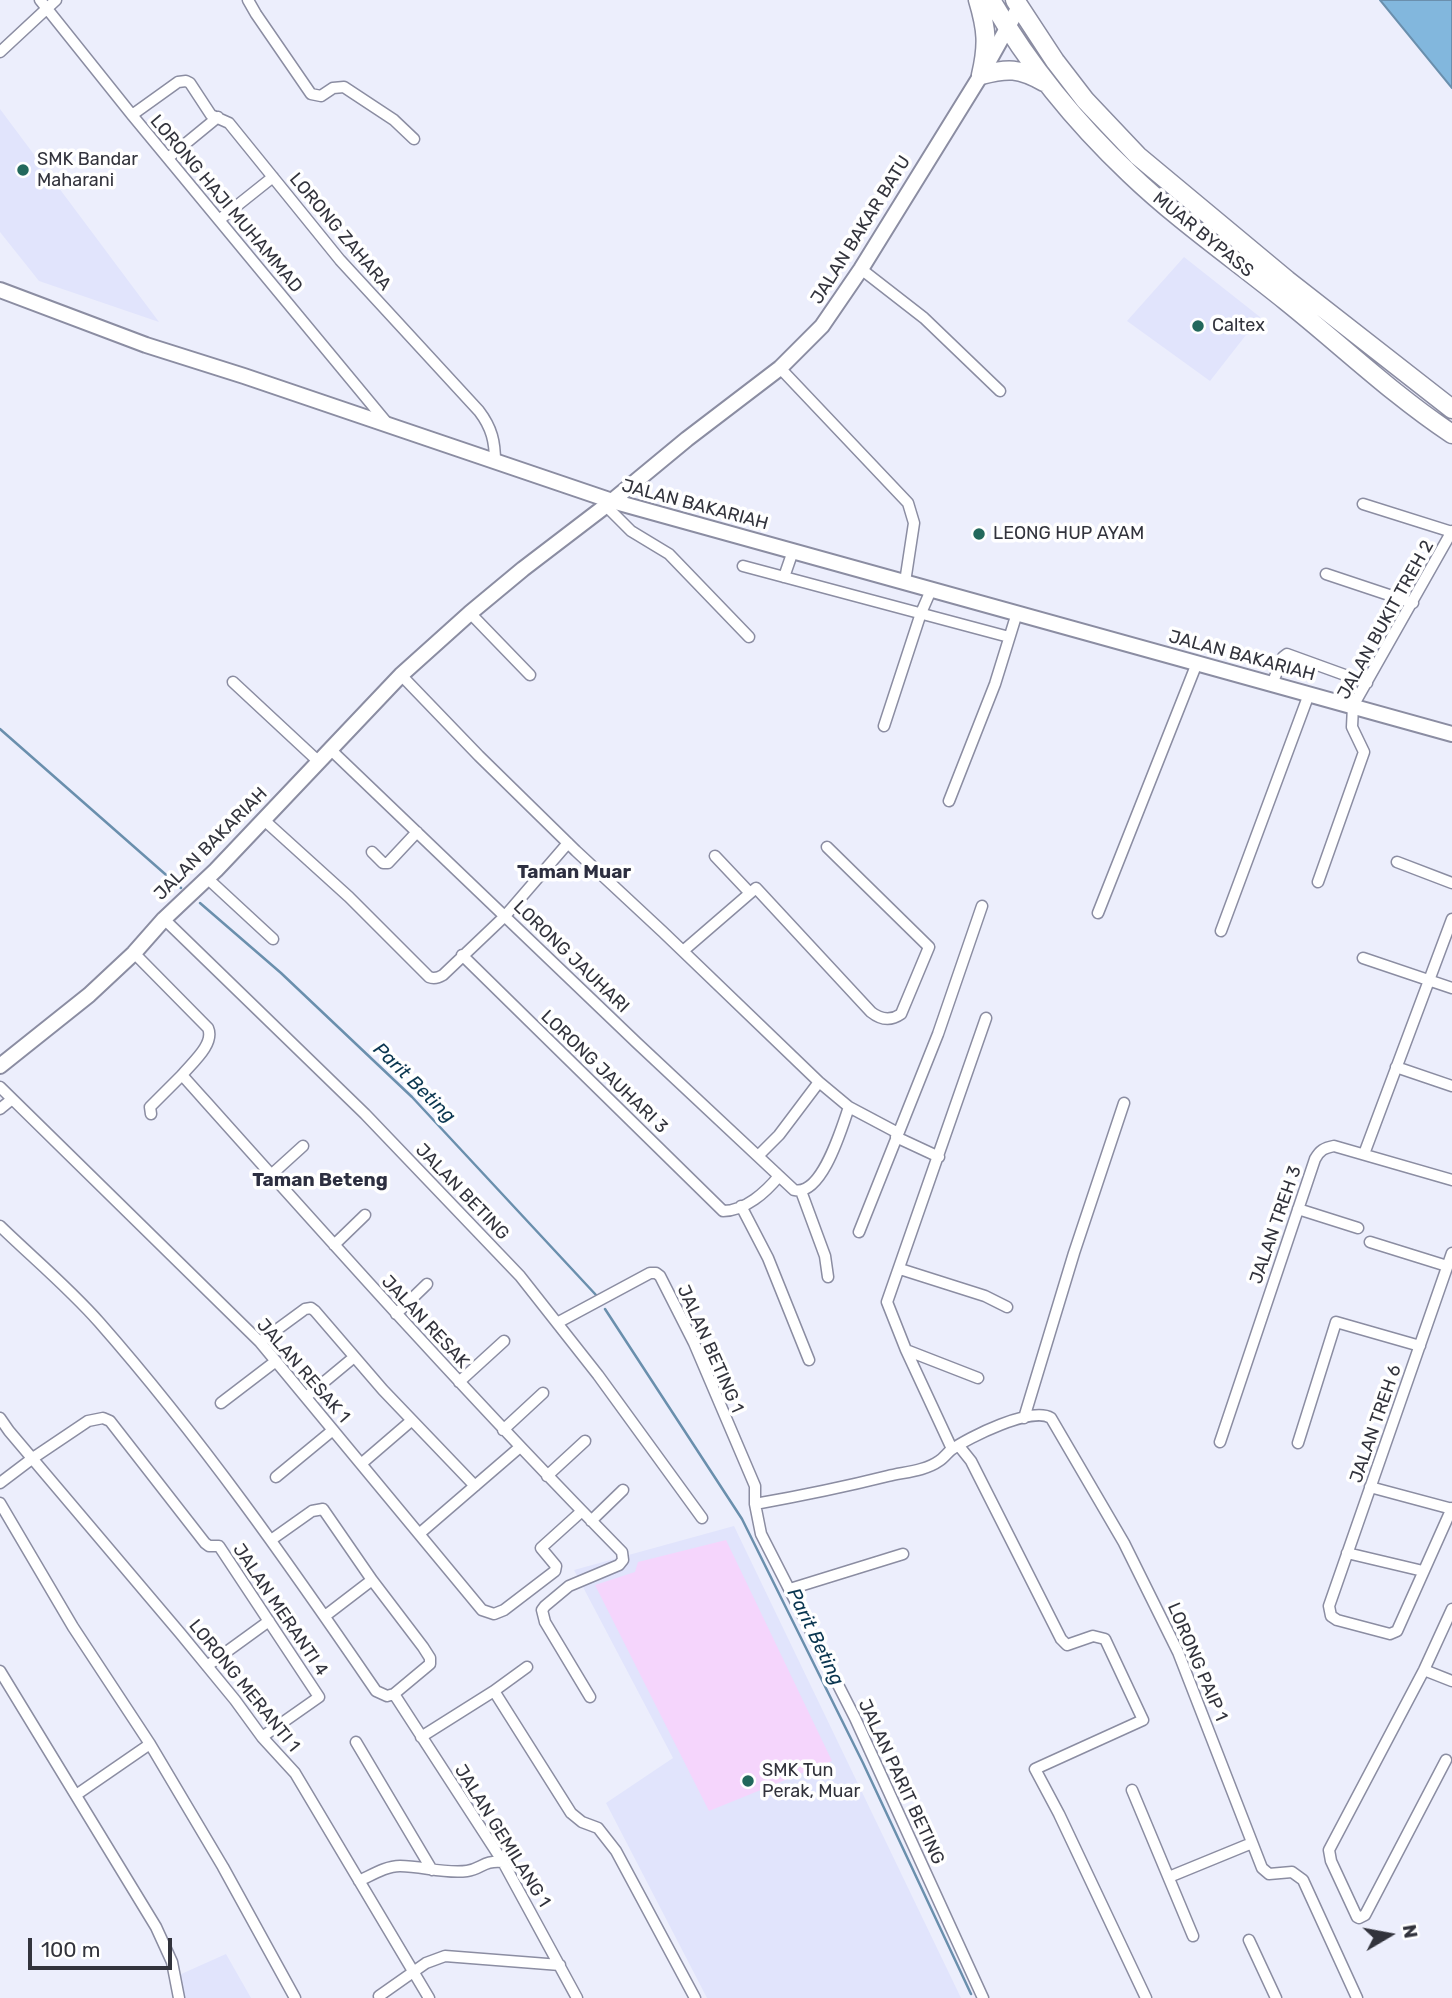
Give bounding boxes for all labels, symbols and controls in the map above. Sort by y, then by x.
street label: LORONG HAJI MUHAMMAD [145,111,307,297]
place label: SMK Bandar Maharani [37,149,138,192]
street label: JALAN BAKAR BATU [807,152,915,308]
marker: SMK Bandar Maharani [15,162,31,178]
street label: LORONG ZAHARA [285,169,395,295]
street label: MUAR BYPASS [1148,188,1258,282]
place label: Caltex [1212,315,1265,337]
marker: Caltex [1190,318,1206,334]
street label: JALAN BAKARIAH [619,475,771,535]
place label: LEONG HUP AYAM [993,523,1144,545]
marker: LEONG HUP AYAM [971,526,987,542]
street label: JALAN BUKIT TREH 2 [1333,537,1439,703]
street label: JALAN BAKARIAH [1166,626,1318,686]
street label: JALAN BAKARIAH [150,783,272,905]
district label: Taman Muar [517,862,631,884]
street label: LORONG JAUHARI [509,896,633,1018]
street label: LORONG JAUHARI 3 [536,1006,672,1138]
water label: Parit Beting [368,1038,460,1128]
street label: JALAN BETING [411,1139,513,1245]
street label: JALAN TREH 3 [1246,1163,1306,1287]
district label: Taman Beteng [252,1170,388,1192]
street label: JALAN RESAK [377,1271,473,1373]
street label: JALAN BETING 1 [672,1282,748,1416]
street label: JALAN RESAK 1 [252,1314,354,1428]
street label: JALAN TREH 6 [1346,1362,1406,1486]
street label: JALAN MERANTI 4 [228,1540,332,1680]
water label: Parit Beting [782,1585,848,1689]
street label: LORONG PAIP 1 [1162,1599,1232,1725]
street label: LORONG MERANTI 1 [184,1615,304,1757]
street label: JALAN PARIT BETING [853,1696,949,1868]
place label: SMK Tun Perak, Muar [762,1760,860,1802]
street label: JALAN GEMILANG 1 [449,1761,555,1911]
marker: SMK Tun Perak, Muar [740,1773,756,1789]
north arrow [1354,1900,1424,1970]
text: N [1398,1923,1423,1940]
scale bar [32,1924,175,1968]
text: 100 m [41,1937,100,1962]

